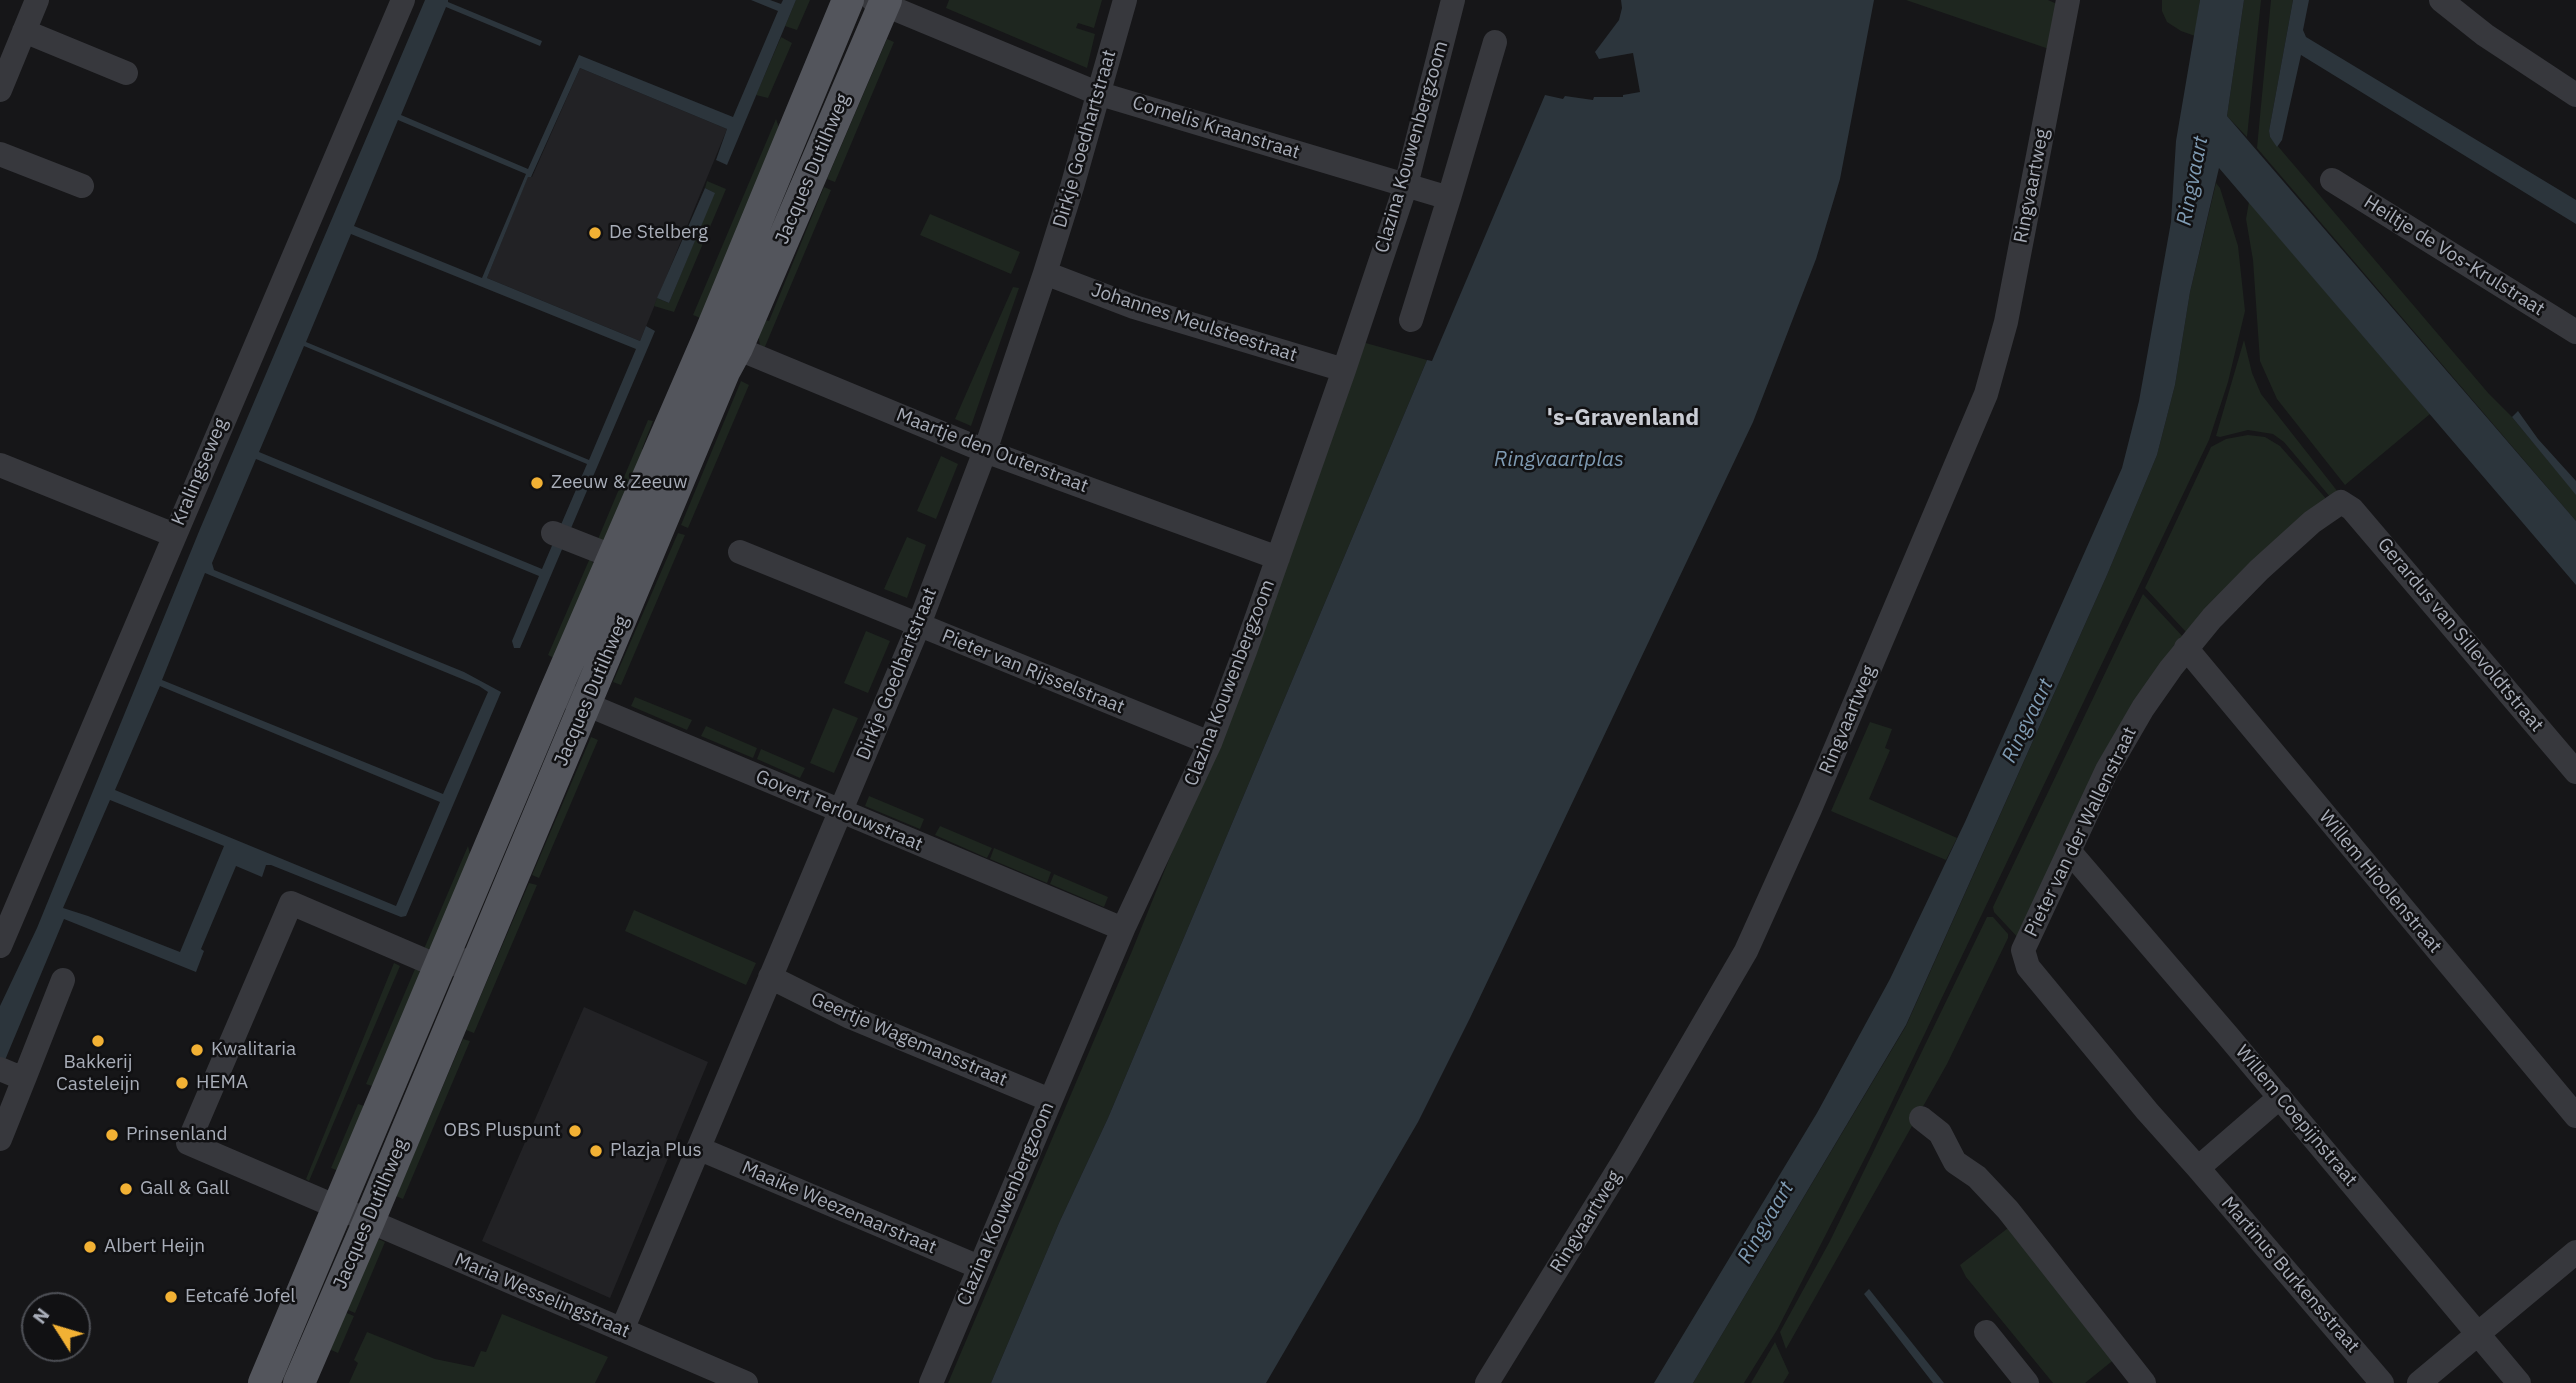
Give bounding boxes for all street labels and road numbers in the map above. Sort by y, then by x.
street label: Clazina Kouwenbergzoom [1371,38,1453,256]
street label: Dirkje Goedhartstraat [1049,48,1121,230]
street label: Jacques Dutilhweg [771,90,855,248]
street label: Cornelis Kraanstraat [1130,92,1302,164]
street label: Ringvaartweg [2010,127,2054,245]
street label: Heiltje de Vos-Krulstraat [2359,191,2549,321]
street label: Johannes Meulsteestraat [1088,279,1300,367]
street label: Maartje den Outerstraat [893,404,1091,498]
street label: Kralingseweg [167,415,233,529]
street label: Gerardus van Sillevoldtstraat [2372,533,2548,737]
street label: Clazina Kouwenbergzoom [1180,577,1280,789]
street label: Dirkje Goedhartstraat [852,585,942,763]
street label: Jacques Dutilhweg [550,612,634,770]
street label: Pieter van Rijsselstraat [938,625,1128,719]
street label: Ringvaartweg [1815,662,1881,778]
street label: Pieter van der Wallenstraat [2020,723,2142,941]
street label: Govert Terlouwstraat [752,765,926,857]
street label: Willem Hioolenstraat [2314,806,2446,958]
street label: Geertje Wagemansstraat [807,988,1011,1092]
street label: Willem Coepijnstraat [2230,1041,2362,1191]
street label: Clazina Kouwenbergzoom [953,1099,1059,1309]
street label: Jacques Dutilhweg [329,1135,413,1293]
street label: Maaike Weezenaarstraat [738,1157,940,1259]
street label: Ringvaartweg [1546,1167,1626,1277]
street label: Martinus Burkensstraat [2216,1192,2364,1358]
street label: Maria Wesselingstraat [451,1249,633,1343]

